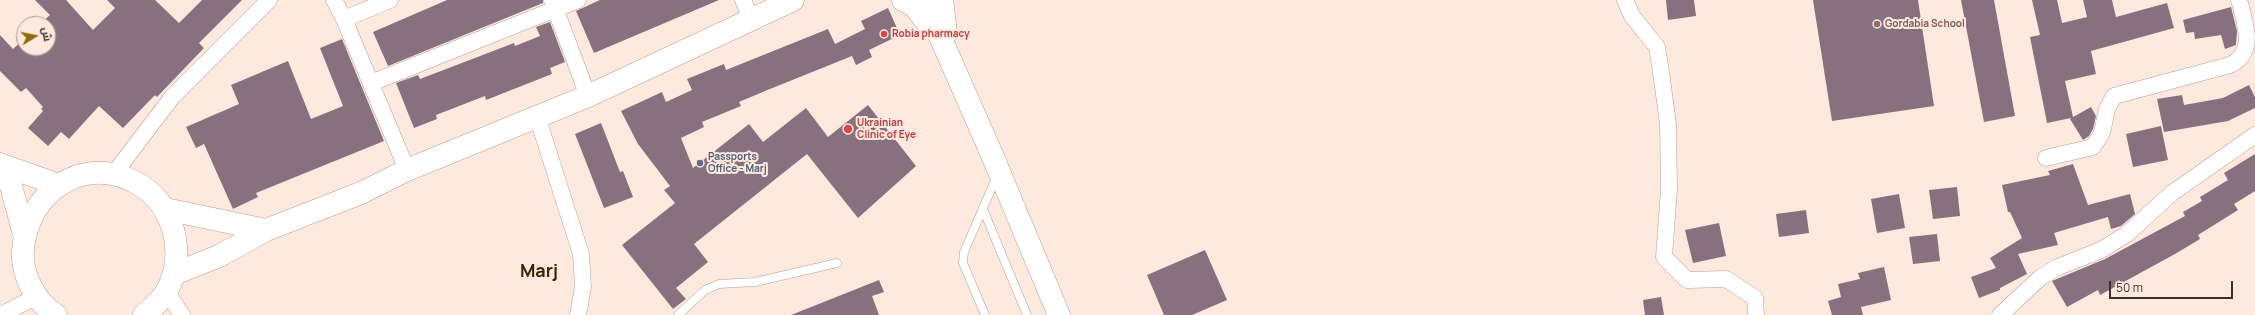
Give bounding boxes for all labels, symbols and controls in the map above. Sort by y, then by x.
north arrow [16,16,56,56]
place label: Gordabia School [1885,18,1965,30]
marker: Gordabia School [1872,19,1882,29]
text: ش [39,26,56,42]
place label: Robia pharmacy [892,28,970,40]
marker: Robia pharmacy [879,29,889,39]
place label: Ukrainian Clinic of Eye [857,117,916,140]
marker: Ukrainian Clinic of Eye [842,123,854,135]
place label: Passports Office - Marj [708,151,767,174]
marker: Passports Office - Marj [695,158,705,168]
district label: Marj [520,261,558,283]
scale bar [2111,273,2235,299]
text: 50 m [2116,279,2143,296]

